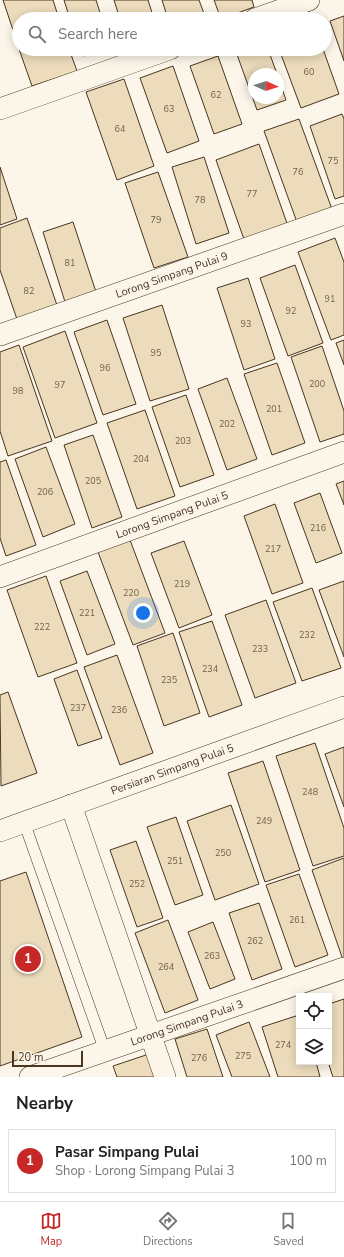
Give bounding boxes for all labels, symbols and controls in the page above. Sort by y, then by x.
search box [12,12,332,56]
icon: search [26,23,48,45]
text: Search here [58,24,138,44]
house number: 60 [304,66,314,78]
north arrow [248,68,284,104]
house number: 62 [211,89,221,101]
house number: 63 [164,103,174,115]
house number: 64 [115,123,126,135]
house number: 75 [328,155,338,167]
house number: 76 [293,166,303,178]
house number: 77 [247,188,257,200]
house number: 78 [195,194,205,206]
house number: 79 [151,214,161,226]
street label: Lorong Simpang Pulai 9 [113,248,230,301]
house number: 81 [65,257,75,269]
house number: 82 [24,285,34,297]
house number: 91 [325,293,335,305]
house number: 92 [286,305,296,317]
house number: 93 [241,318,251,330]
house number: 95 [151,347,161,359]
house number: 96 [100,362,110,374]
house number: 200 [309,378,325,390]
house number: 97 [55,379,65,391]
house number: 98 [13,385,23,397]
house number: 201 [266,403,282,415]
house number: 202 [219,418,235,430]
house number: 203 [175,435,191,447]
house number: 204 [133,453,150,465]
house number: 205 [85,475,101,487]
house number: 206 [37,486,53,498]
street label: Lorong Simpang Pulai 5 [114,487,231,542]
house number: 216 [310,522,326,534]
house number: 217 [265,543,281,555]
house number: 219 [174,578,190,590]
house number: 220 [123,587,139,599]
your location [133,603,153,623]
house number: 221 [79,607,95,619]
house number: 222 [34,621,50,633]
house number: 232 [299,629,315,641]
house number: 233 [252,643,268,655]
house number: 234 [202,663,219,675]
house number: 235 [161,674,177,686]
house number: 237 [70,702,86,714]
house number: 236 [111,704,127,716]
street label: Persiaran Simpang Pulai 5 [109,740,236,798]
house number: 248 [302,786,318,798]
house number: 249 [256,815,272,827]
house number: 250 [215,847,231,859]
house number: 251 [167,855,183,867]
house number: 252 [129,878,145,890]
house number: 261 [289,914,305,926]
house number: 262 [247,935,263,947]
pin: 1 [15,944,41,974]
house number: 263 [204,950,220,962]
house number: 264 [158,961,175,973]
map controls [296,993,332,1065]
button: locate [296,993,332,1029]
street label: Lorong Simpang Pulai 3 [128,996,245,1049]
button: layers [296,1029,332,1065]
house number: 274 [275,1039,292,1051]
scale bar [12,1049,83,1068]
text: 20 m [18,1050,43,1065]
house number: 275 [235,1050,251,1062]
house number: 276 [191,1052,207,1064]
text: Nearby [16,1092,73,1115]
text: Pasar Simpang Pulai [55,1142,199,1162]
text: 1 [26,1152,34,1170]
text: 100 m [289,1152,327,1170]
text: Shop · Lorong Simpang Pulai 3 [55,1162,234,1180]
tab: Map [40,1210,62,1249]
tab: Directions [143,1210,193,1249]
tab: Saved [273,1210,304,1249]

